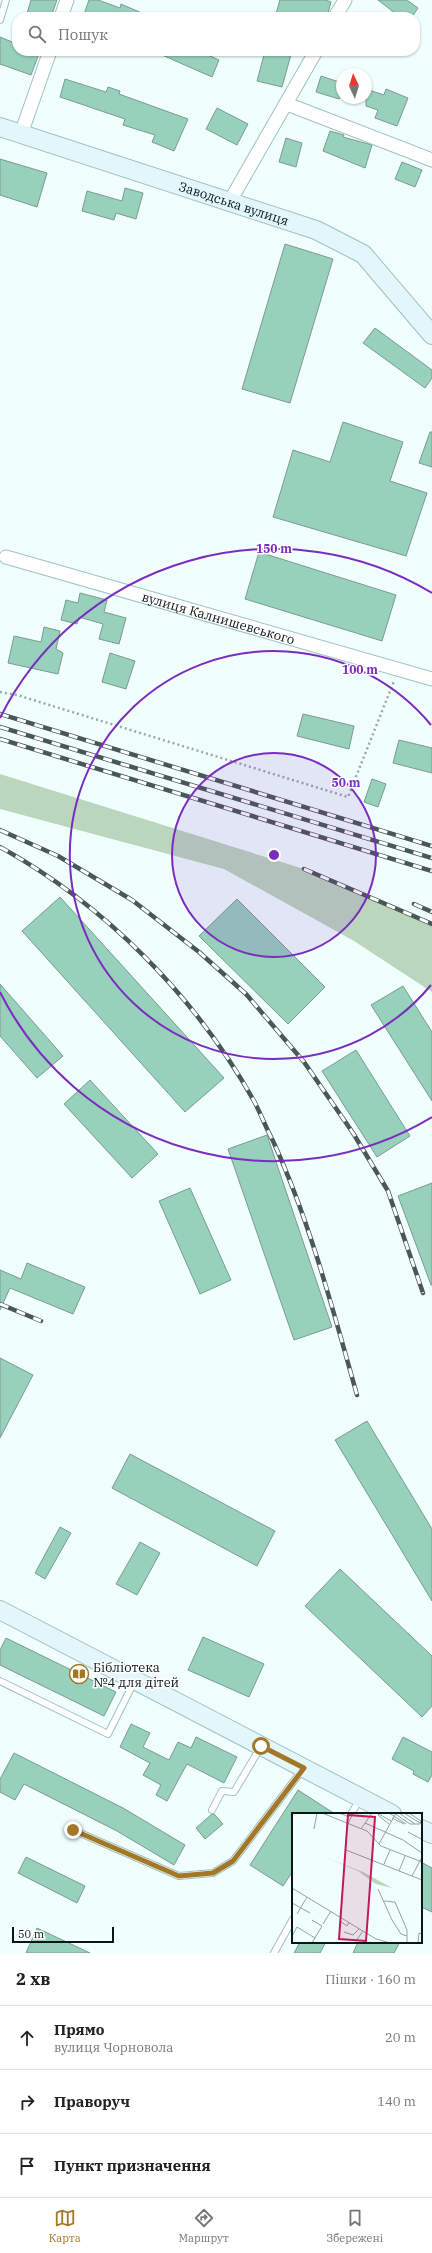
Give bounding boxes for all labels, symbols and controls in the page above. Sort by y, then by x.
search box [12,12,420,56]
icon: search [26,23,48,45]
text: Пошук [58,25,108,44]
north arrow [336,68,372,104]
street label: Заводська вулиця [176,178,291,230]
text: 150 m [256,541,292,556]
street label: вулиця Калнишевського [140,588,297,648]
text: 100 m [342,662,378,677]
text: 50 m [332,775,361,790]
centre of rings [267,848,281,862]
place label: Бібліотека №4 для дітей [93,1659,179,1691]
library icon: Бібліотека №4 для дітей [68,1663,90,1685]
route start [252,1737,270,1755]
inset map [292,1813,422,1943]
route end [64,1821,82,1839]
scale bar [12,1925,114,1944]
text: 50 m [18,1927,44,1941]
text: 2 хв [16,1968,50,1990]
text: Пішки · 160 m [325,1971,416,1988]
text: Прямо [54,2020,105,2039]
icon: ahead [16,2027,38,2049]
text: 20 m [385,2029,416,2046]
text: вулиця Чорновола [54,2039,173,2056]
icon: right [16,2091,38,2113]
text: Праворуч [54,2092,130,2111]
text: 140 m [377,2093,416,2110]
icon: arrive [16,2155,38,2177]
text: Пункт призначення [54,2156,211,2175]
tab: Карта [49,2207,81,2245]
tab: Маршрут [178,2207,229,2245]
tab: Збережені [327,2207,383,2245]

